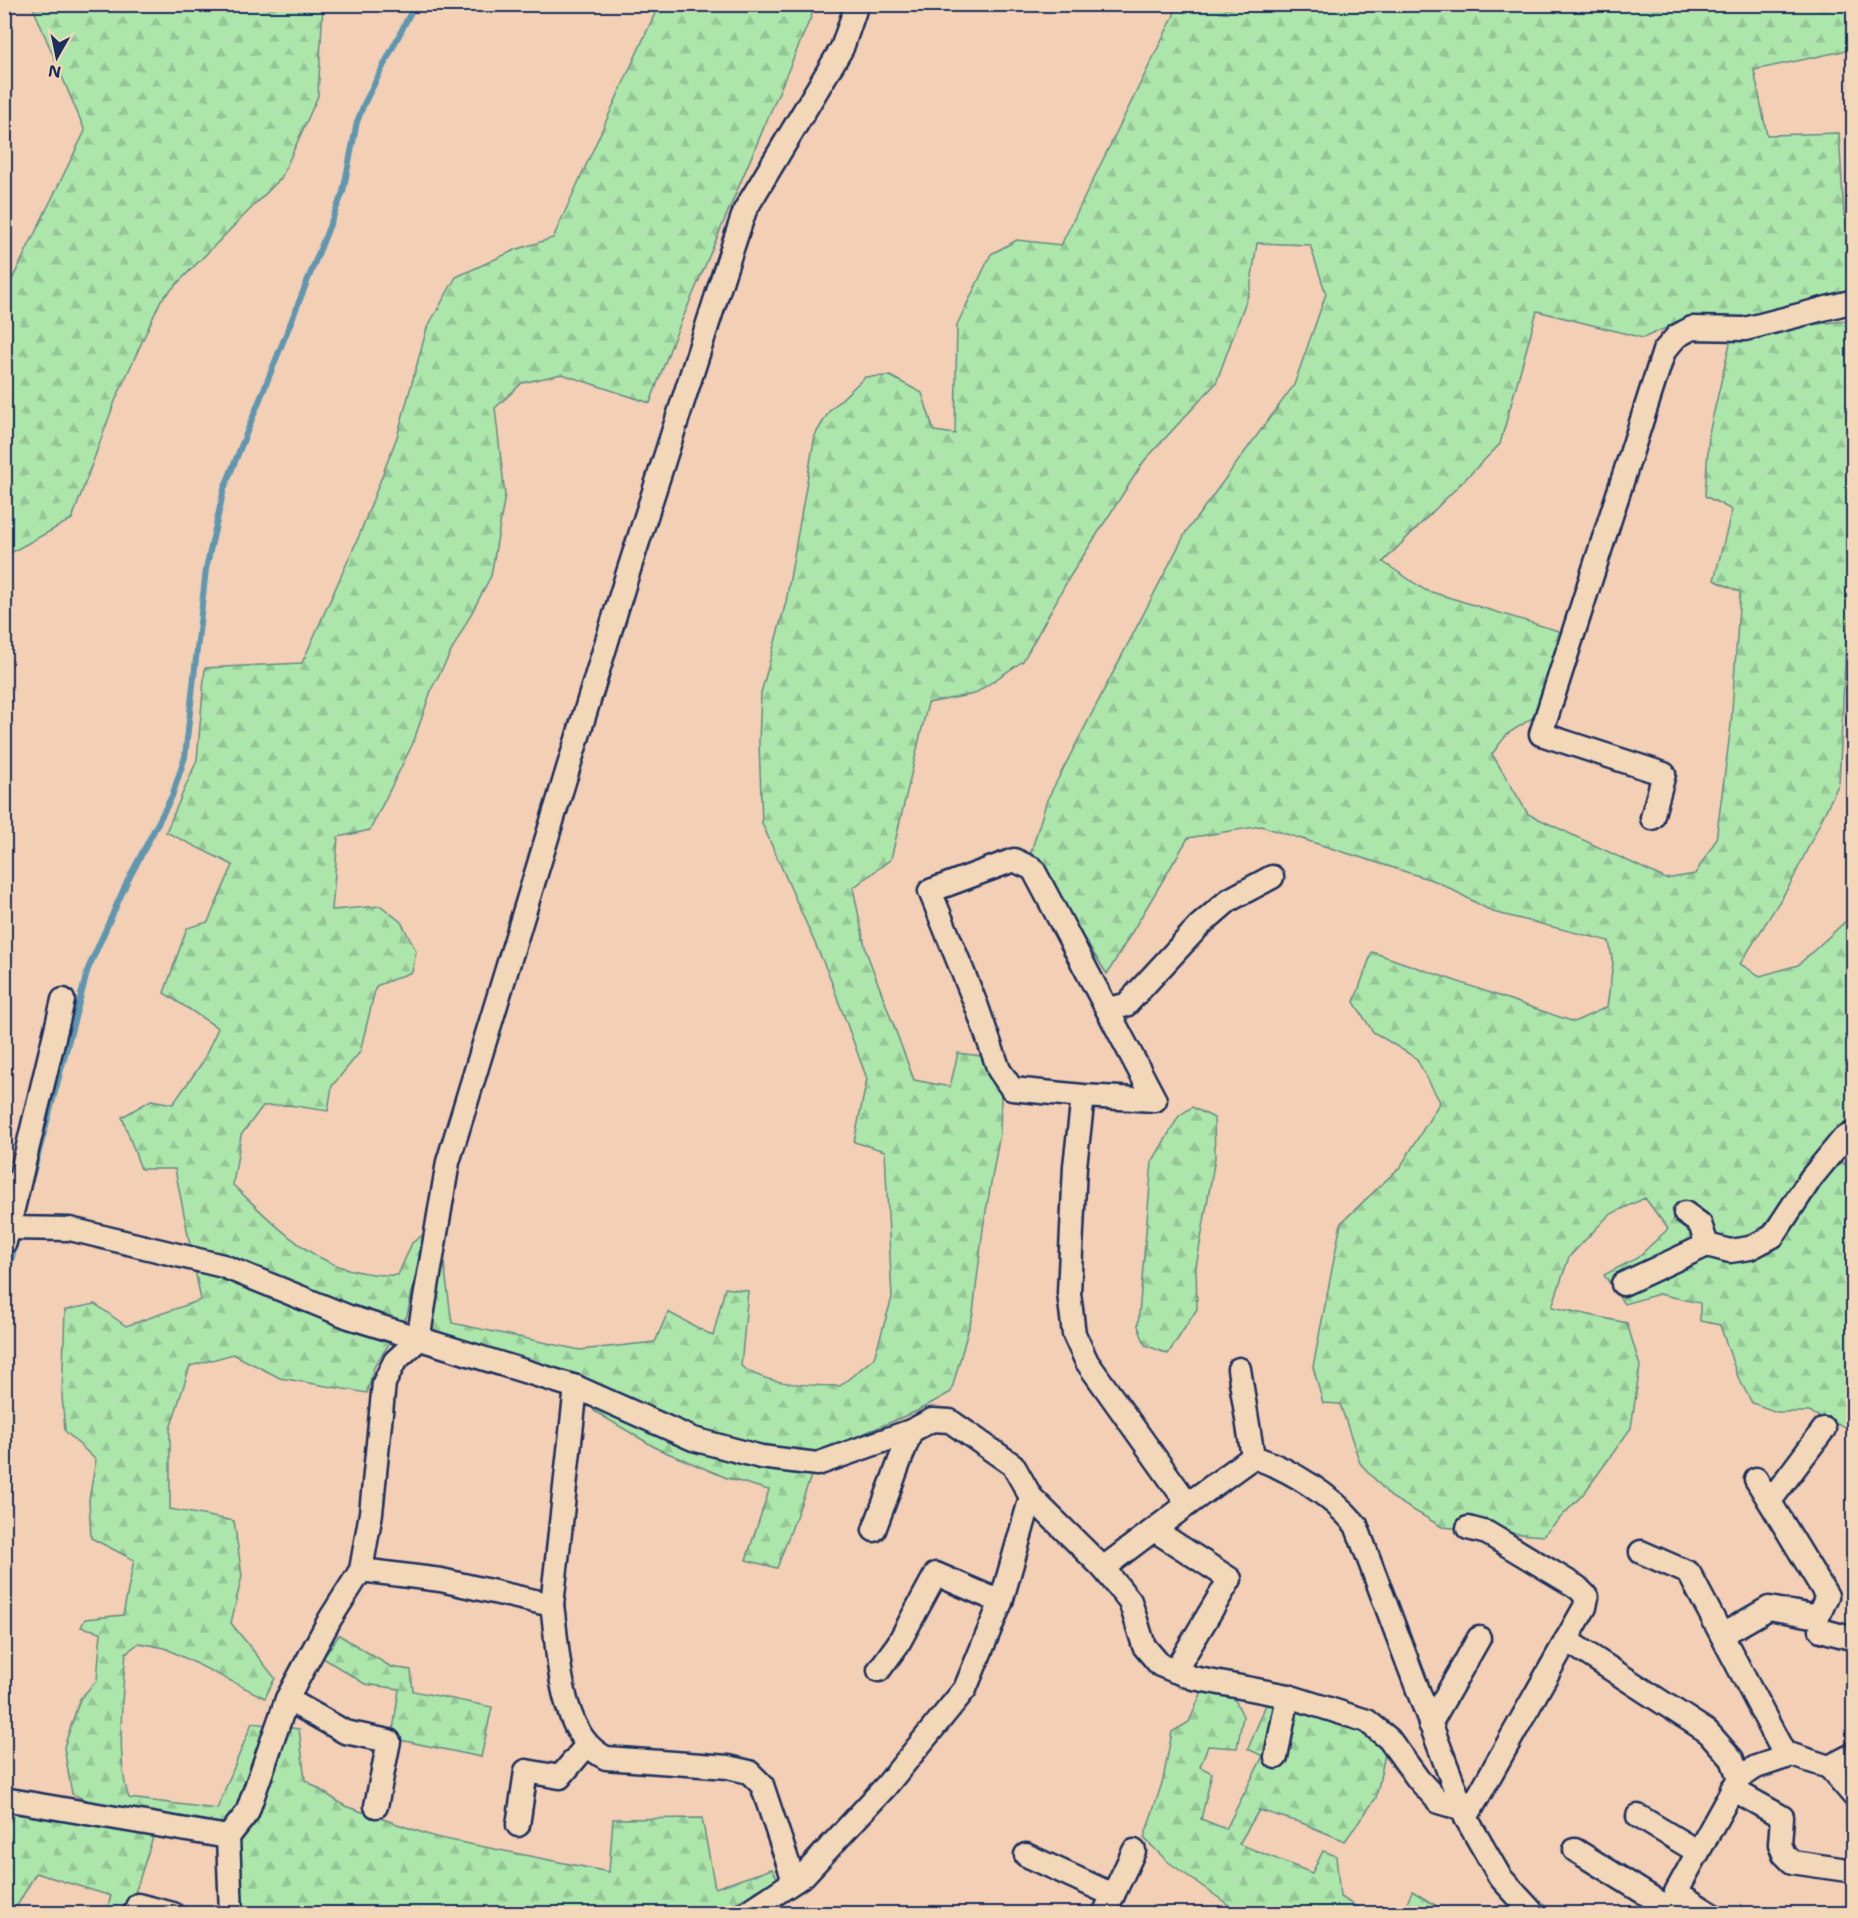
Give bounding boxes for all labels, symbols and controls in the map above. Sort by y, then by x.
north arrow [27,27,87,87]
text: N [47,60,63,83]

